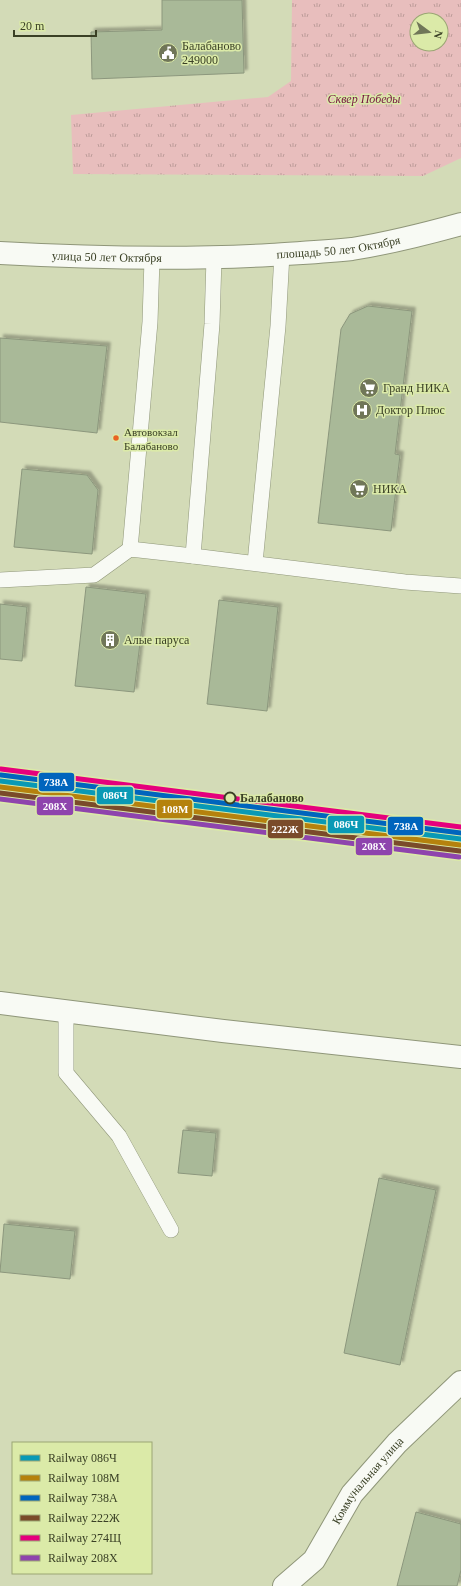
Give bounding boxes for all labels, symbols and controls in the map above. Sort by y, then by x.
scale bar [14,12,96,38]
north arrow [409,12,449,52]
text: 20 m [20,19,45,33]
text: N [432,29,445,40]
place label: Балабаново 249000 [182,39,241,67]
public building icon: Балабаново 249000 [157,42,179,64]
park label: Сквер Победы [328,92,400,106]
street label: площадь 50 лет Октября [276,233,402,262]
street label: улица 50 лет Октября [52,249,162,265]
supermarket icon: Гранд НИКА [358,377,380,399]
place label: Гранд НИКА [383,381,450,395]
hospital icon: Доктор Плюс [351,399,373,421]
place label: Доктор Плюс [376,403,445,417]
place label: Автовокзал Балабаново [124,426,179,452]
marker: Автовокзал Балабаново [111,433,121,443]
supermarket icon: НИКА [348,478,370,500]
place label: НИКА [373,482,407,496]
building icon: Алые паруса [99,629,121,651]
place label: Алые паруса [124,633,190,647]
line badge: 738А [38,772,75,792]
text: 738А [44,776,68,788]
line badge: 086Ч [96,786,134,805]
text: 086Ч [103,789,127,801]
marker: Балабаново [223,791,237,805]
place label: Балабаново [240,791,304,805]
line badge: 208Х [36,796,74,816]
line badge: 108М [156,799,193,819]
text: 208Х [43,800,67,812]
text: 108М [162,803,189,815]
line badge: 086Ч [327,815,365,834]
line badge: 738А [387,816,424,836]
text: 086Ч [334,818,358,830]
line badge: 222Ж [267,819,304,839]
text: 738А [394,820,418,832]
text: 222Ж [271,823,299,835]
line badge: 208Х [355,837,393,856]
text: 208Х [362,840,386,852]
street label: Коммунальная улица [329,1433,407,1527]
legend [12,1442,152,1574]
text: Railway 086Ч [48,1451,117,1465]
text: Railway 108М [48,1471,120,1485]
text: Railway 738А [48,1491,118,1505]
text: Railway 222Ж [48,1511,120,1525]
text: Railway 274Щ [48,1531,121,1545]
text: Railway 208Х [48,1551,118,1565]

